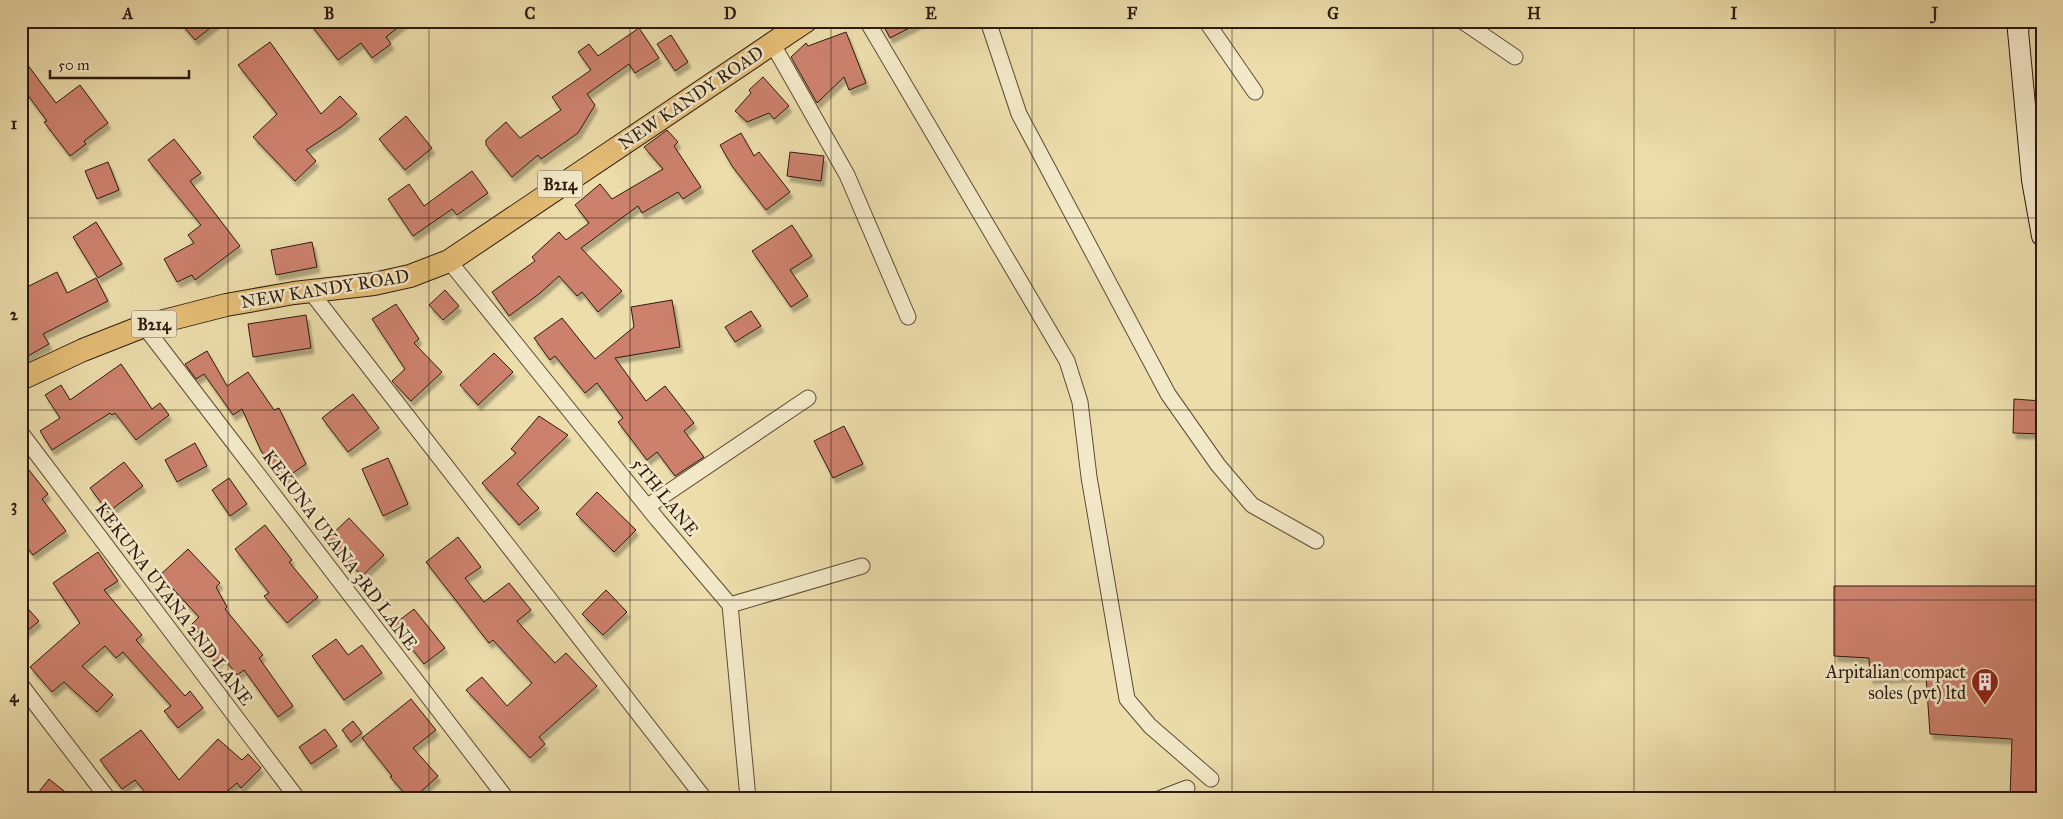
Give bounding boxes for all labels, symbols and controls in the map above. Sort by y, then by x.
text: A [122,4,134,23]
text: B [324,4,334,23]
text: C [525,4,536,23]
text: D [724,4,737,23]
text: E [925,4,937,23]
text: F [1127,4,1138,23]
text: G [1327,4,1339,23]
text: H [1527,4,1541,23]
text: I [1731,4,1738,23]
text: J [1930,4,1939,24]
street label: NEW KANDY ROAD [614,41,768,155]
scale bar [50,48,189,80]
text: 50 m [58,56,90,74]
text: 1 [11,114,18,133]
road number: B214 [538,170,582,198]
street label: NEW KANDY ROAD [239,265,411,313]
text: 2 [10,305,19,324]
road number: B214 [132,310,176,338]
street label: KEKUNA UYANA 3RD LANE [258,446,422,654]
street label: 5TH LANE [627,453,703,541]
text: 3 [11,496,17,516]
street label: KEKUNA UYANA 2ND LANE [90,498,258,710]
place label: Arpitalian compact soles (pvt) ltd [1825,661,1967,705]
building icon: Arpitalian compact soles (pvt) ltd [1970,667,2000,706]
text: 4 [10,687,20,707]

